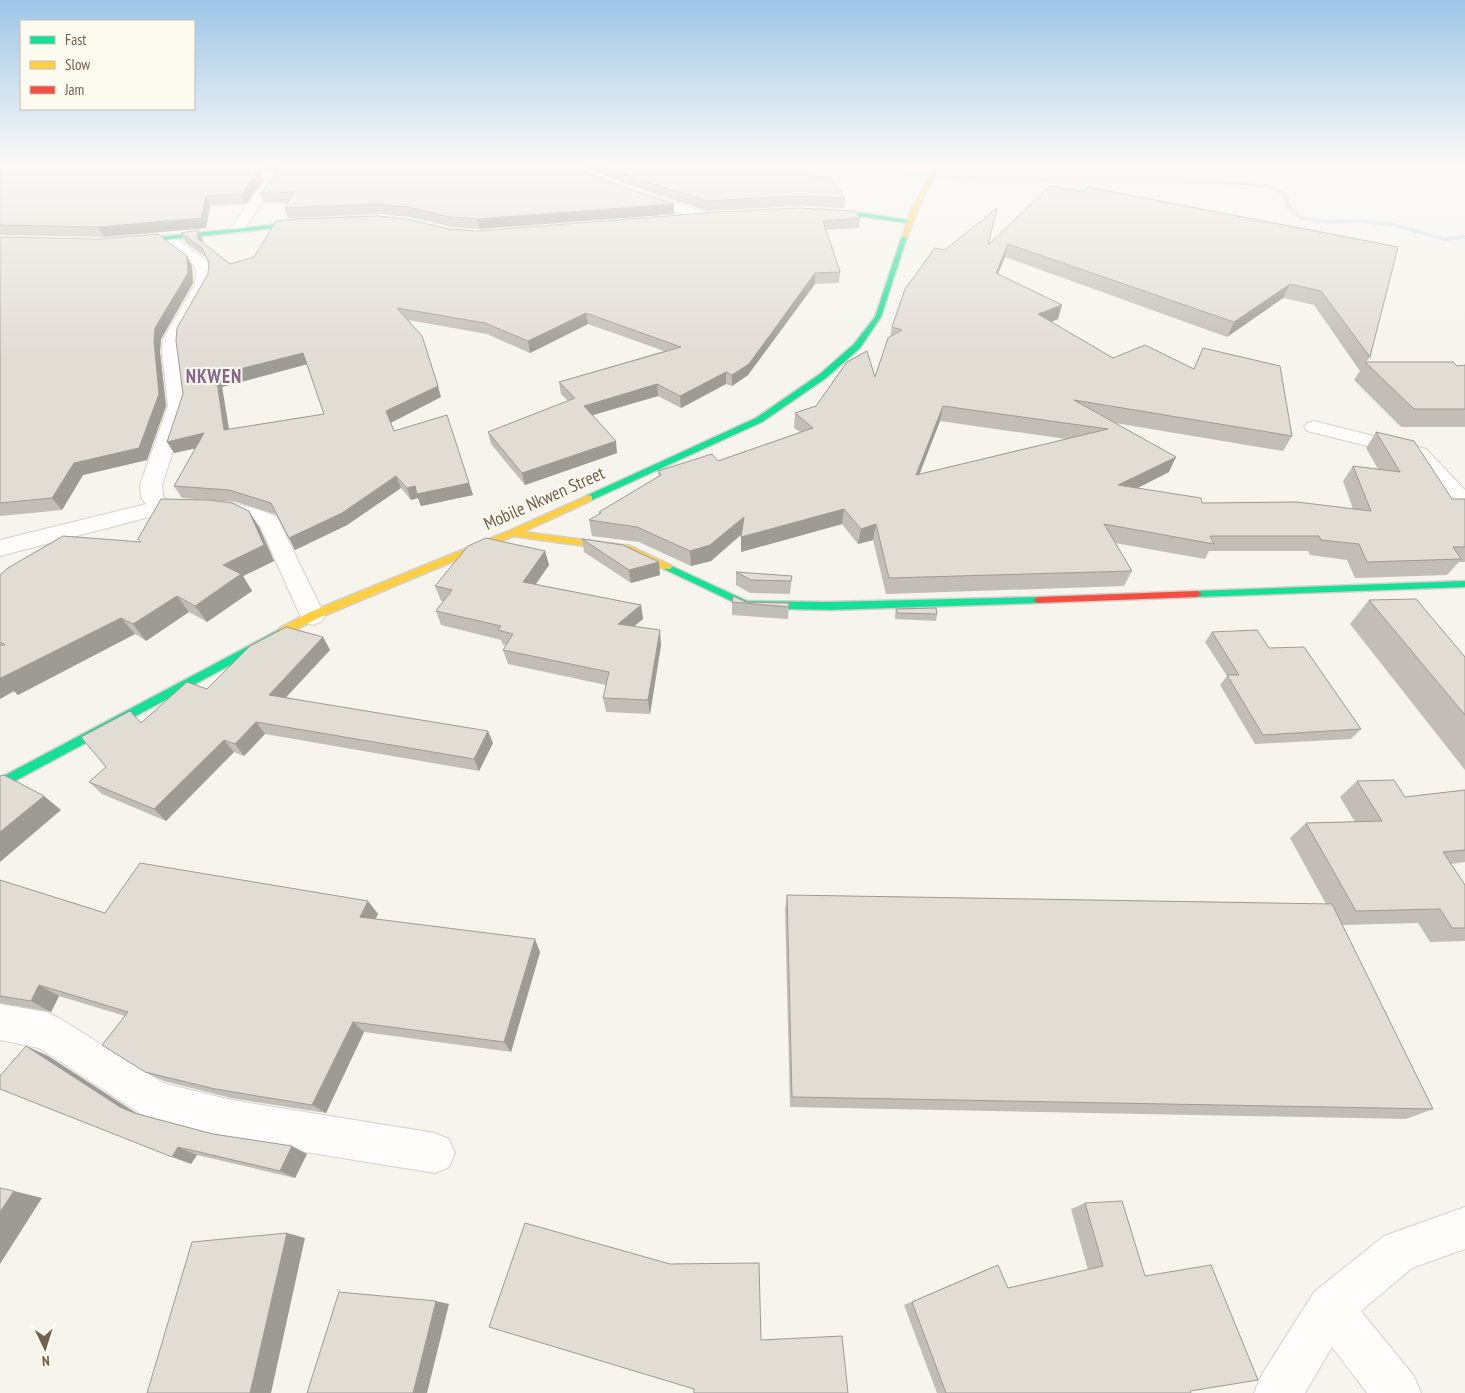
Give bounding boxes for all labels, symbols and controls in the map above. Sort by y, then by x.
legend [20,20,195,110]
text: Fast [65,30,86,49]
text: Slow [65,55,90,74]
text: Jam [64,80,84,99]
district label: NKWEN [186,364,242,388]
street label: Mobile Nkwen Street [480,461,608,535]
north arrow [20,1323,70,1373]
text: N [42,1352,50,1370]

